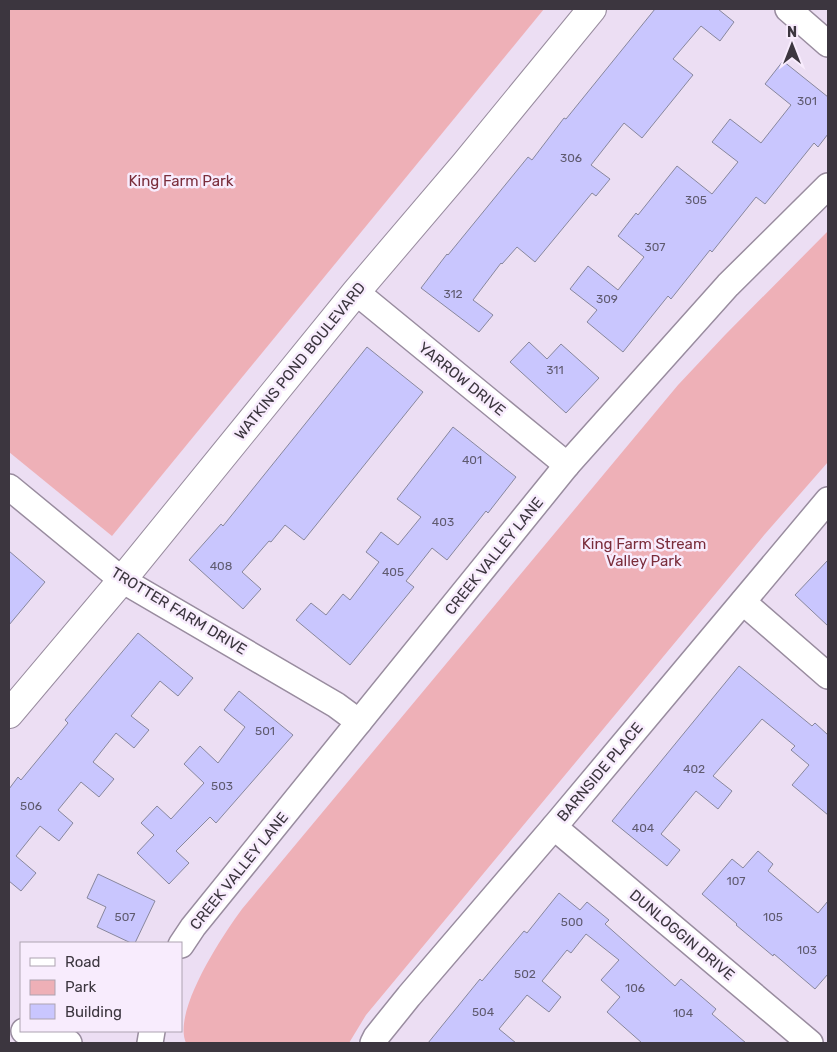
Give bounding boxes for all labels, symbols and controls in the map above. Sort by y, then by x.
north arrow [767,20,817,70]
text: N [787,24,797,41]
house number: 301 [797,94,817,108]
house number: 306 [560,151,582,165]
park label: King Farm Park [129,172,234,190]
house number: 305 [685,193,707,207]
house number: 307 [645,240,666,254]
street label: WATKINS POND BOULEVARD [231,279,369,443]
house number: 312 [443,287,463,301]
house number: 309 [596,292,618,306]
street label: YARROW DRIVE [415,338,509,420]
house number: 311 [546,363,564,377]
house number: 401 [462,453,482,467]
street label: CREEK VALLEY LANE [441,494,547,618]
house number: 403 [432,515,454,529]
park label: King Farm Stream Valley Park [582,535,706,570]
house number: 408 [210,559,232,573]
street label: TROTTER FARM DRIVE [108,563,250,659]
house number: 405 [382,565,404,579]
street label: BARNSIDE PLACE [553,719,647,825]
house number: 501 [255,724,275,738]
house number: 402 [683,762,705,776]
house number: 503 [211,779,233,793]
house number: 506 [20,799,42,813]
street label: CREEK VALLEY LANE [186,809,292,933]
house number: 404 [632,821,655,835]
house number: 107 [727,874,745,888]
street label: DUNLOGGIN DRIVE [626,886,738,984]
house number: 507 [115,910,135,924]
house number: 105 [763,910,783,924]
house number: 500 [561,915,583,929]
legend [20,942,182,1032]
house number: 103 [797,943,817,957]
text: Road [65,953,101,971]
house number: 502 [514,967,536,981]
text: Park [65,978,96,996]
house number: 106 [625,981,645,995]
text: Building [65,1003,122,1021]
house number: 504 [472,1005,495,1019]
house number: 104 [673,1006,694,1020]

